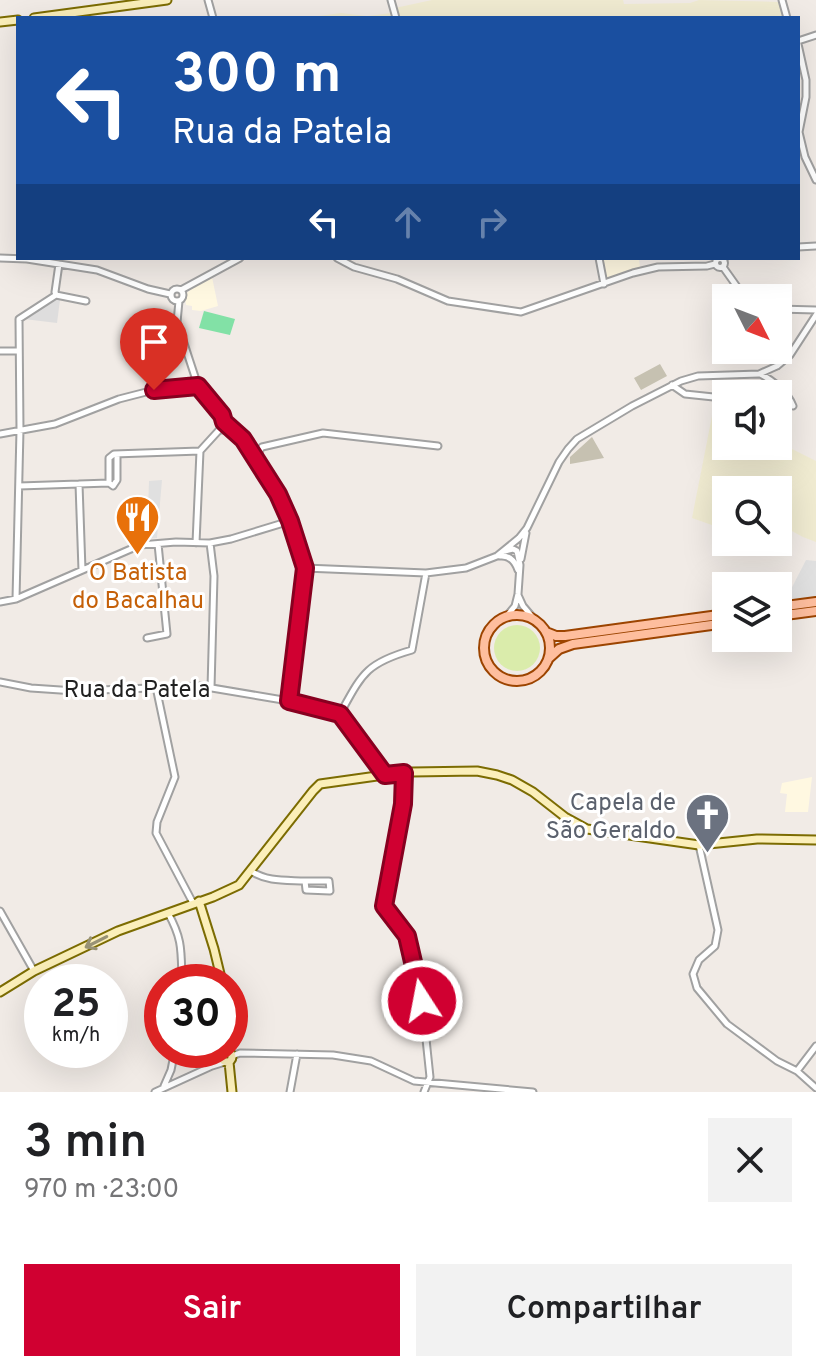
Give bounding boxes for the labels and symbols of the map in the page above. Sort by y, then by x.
north arrow [712,284,792,364]
pin [120,308,188,390]
restaurant icon: O Batista do Bacalhau [114,494,162,557]
place label: O Batista do Bacalhau [72,559,204,617]
street label: Rua da Patela [64,676,210,706]
place label: Capela de São Geraldo [546,789,676,847]
church icon: Capela de São Geraldo [683,792,731,855]
one-way arrow [85,934,109,950]
position arrow [380,959,464,1043]
speed limit sign: 30 [144,964,248,1068]

